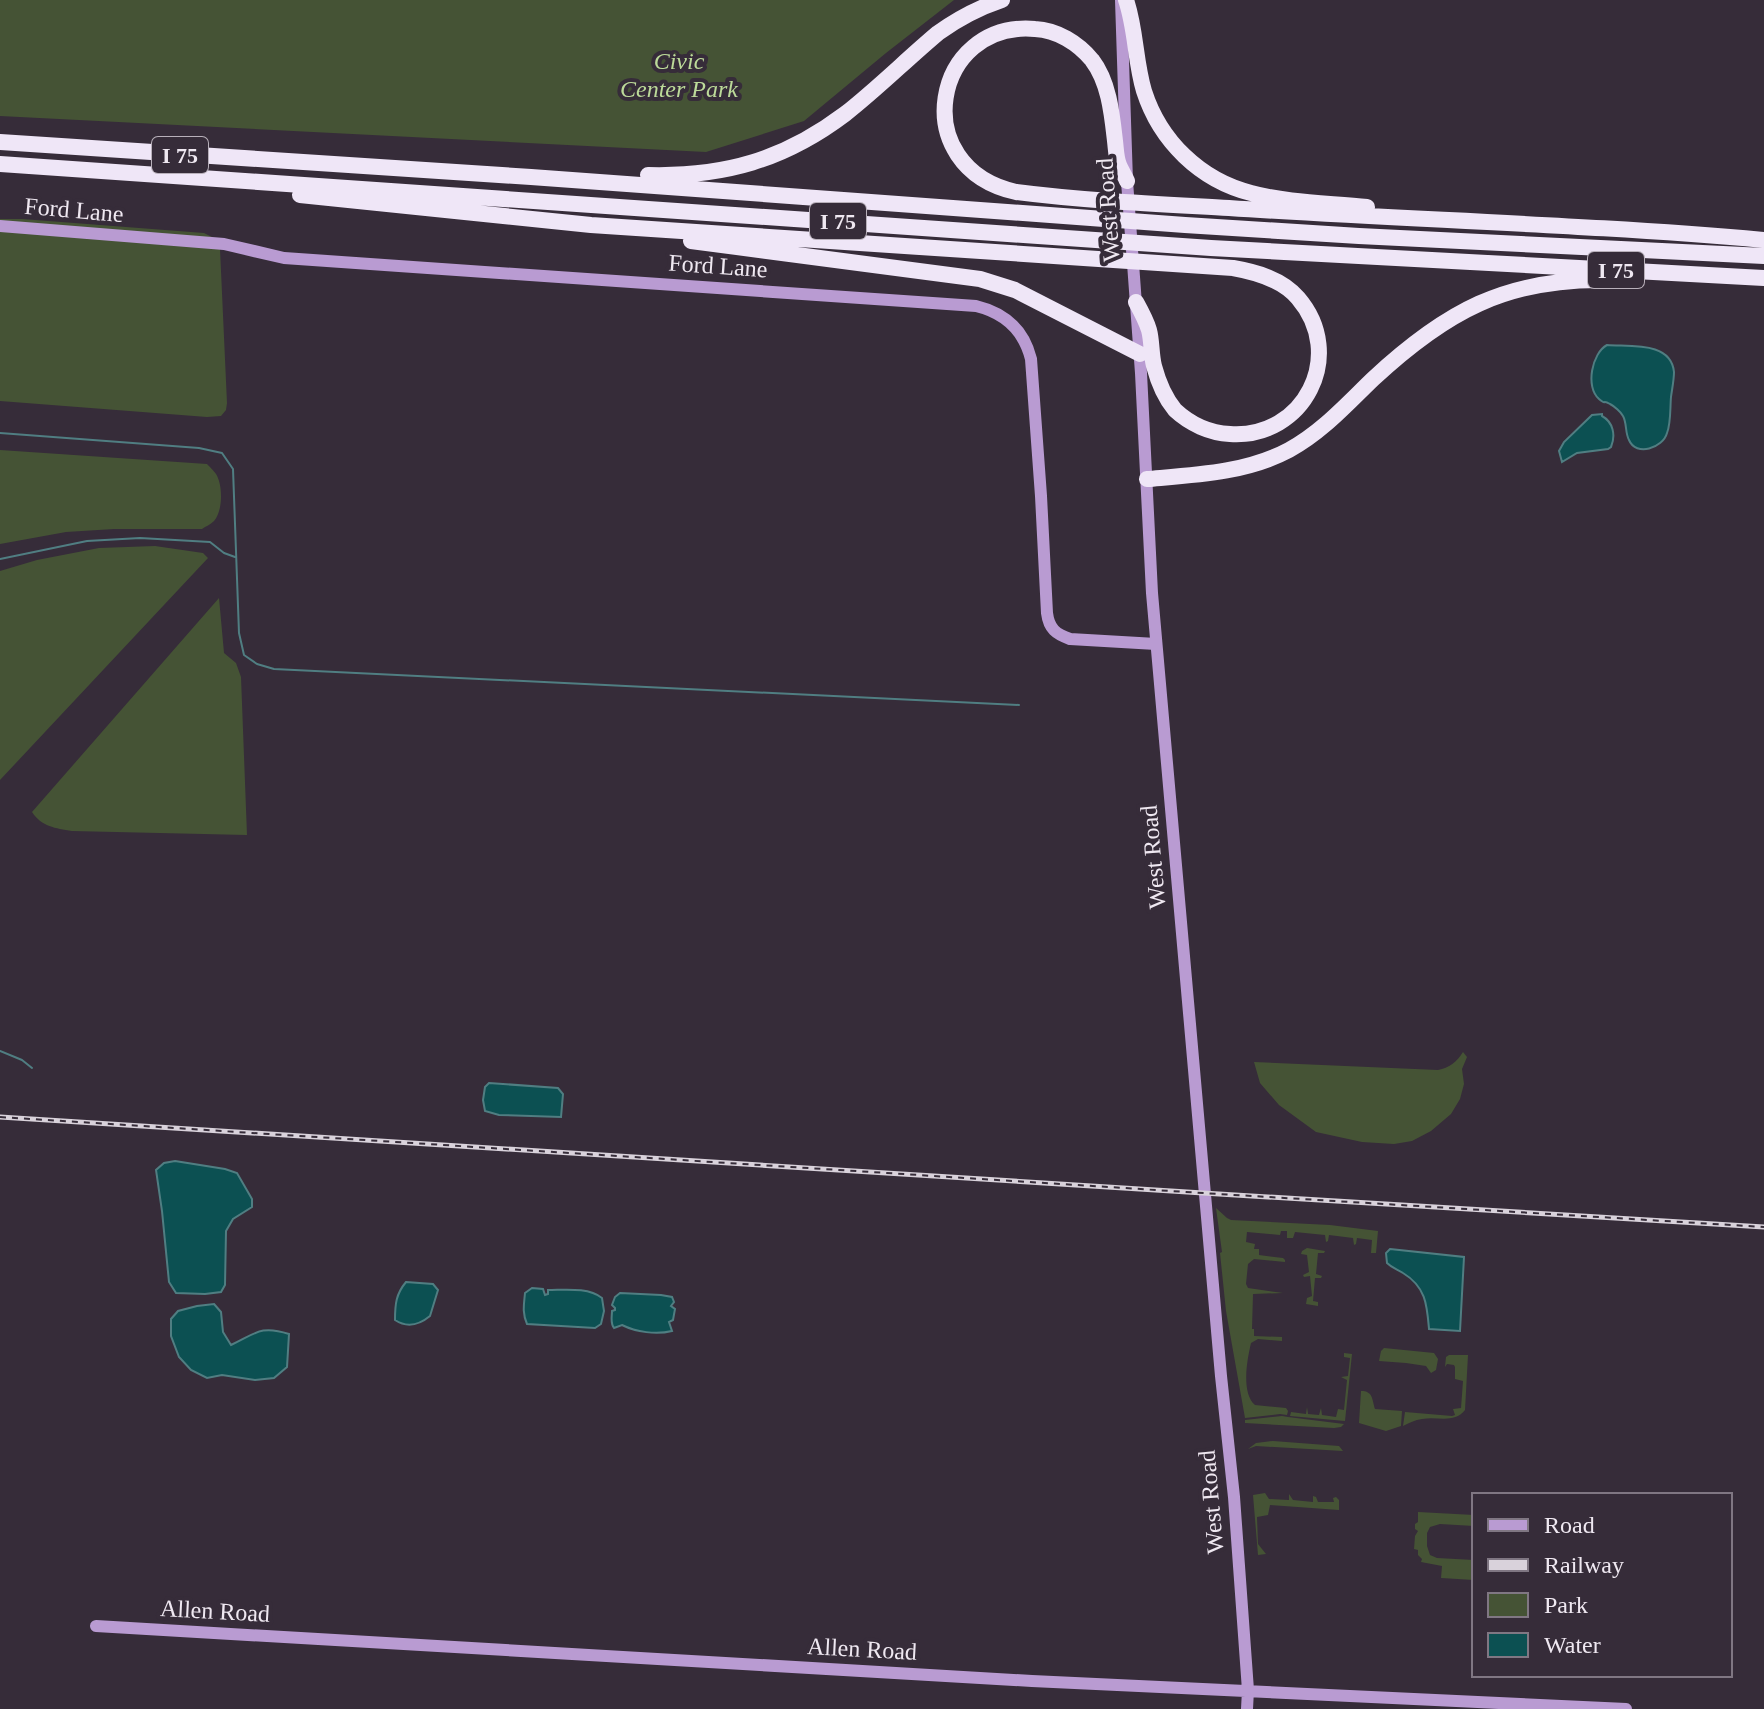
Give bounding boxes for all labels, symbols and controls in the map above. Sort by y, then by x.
park label: Civic Center Park [620,48,738,102]
road number: I 75 [152,137,208,173]
street label: West Road [1091,157,1125,263]
street label: Ford Lane [23,193,125,227]
road number: I 75 [810,203,866,239]
street label: Ford Lane [668,250,768,282]
road number: I 75 [1588,252,1644,288]
street label: West Road [1136,804,1170,910]
street label: West Road [1194,1449,1228,1555]
legend [1472,1493,1732,1677]
text: Road [1544,1512,1595,1538]
text: Railway [1544,1552,1624,1578]
text: Park [1544,1592,1588,1618]
street label: Allen Road [159,1595,271,1627]
text: Water [1544,1632,1601,1658]
street label: Allen Road [806,1633,918,1665]

